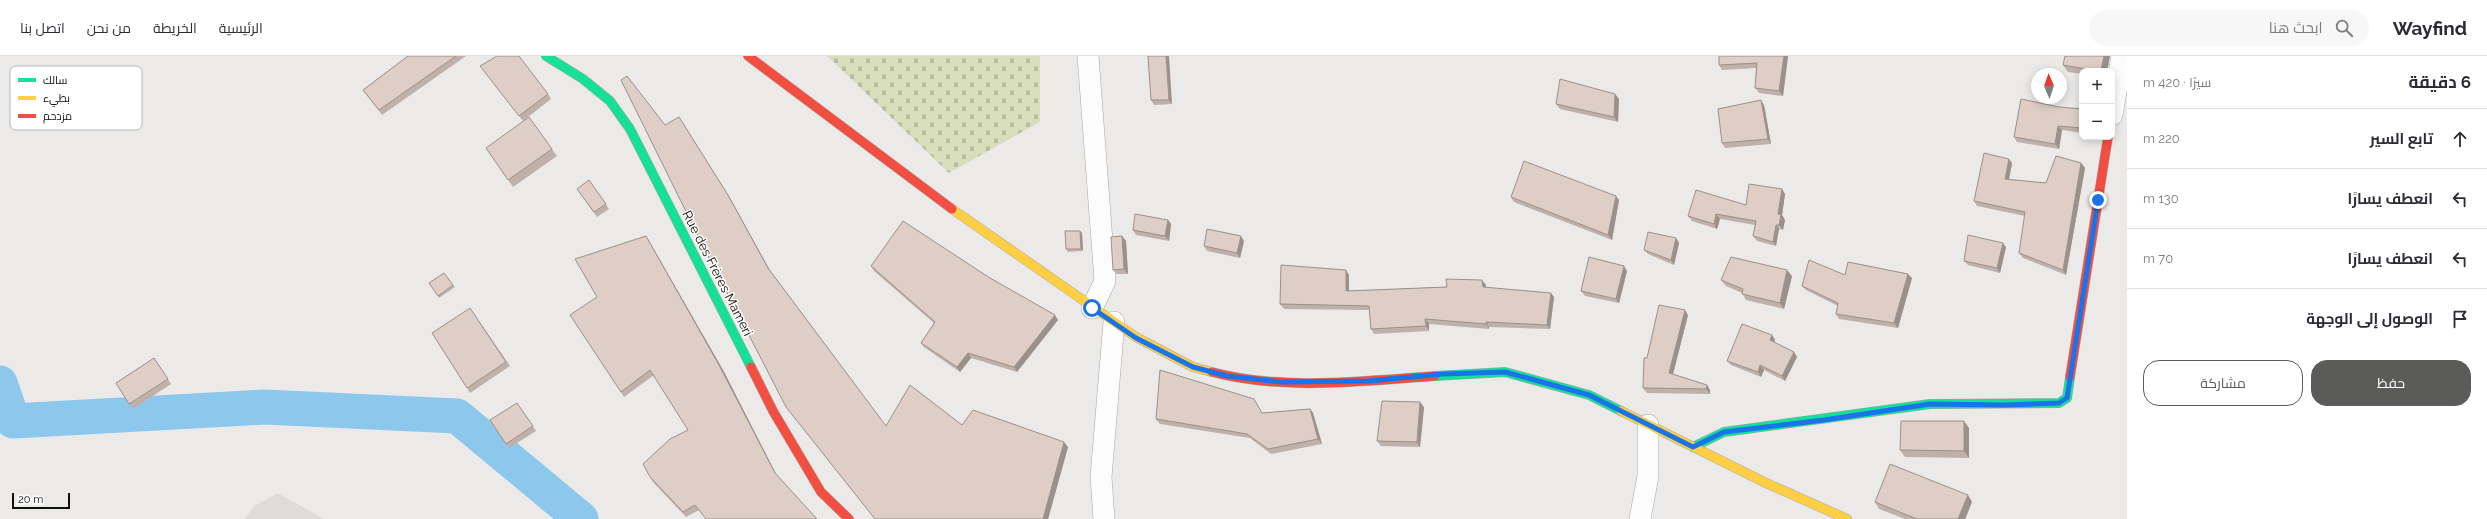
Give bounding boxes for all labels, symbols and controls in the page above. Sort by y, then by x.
search box [2089,10,2369,46]
icon: search [2333,17,2355,39]
text: Wayfind [2393,17,2467,39]
text: ابحث هنا [2269,19,2323,37]
text: اتصل بنا [20,20,65,36]
text: من نحن [87,20,131,36]
text: الخريطة [153,20,197,36]
text: الرئيسية [219,20,263,36]
legend [10,66,142,130]
north arrow [2031,68,2067,104]
map controls [2079,68,2115,140]
button: + [2079,68,2115,104]
text: 6 دقيقة [2409,72,2471,92]
text: سالك [43,74,67,87]
text: سيرًا · 420 m [2143,75,2211,90]
text: بطيء [43,92,70,107]
button: − [2079,104,2115,140]
text: مزدحم [43,110,72,124]
icon: ahead [2449,128,2471,150]
text: تابع السير [2370,130,2433,148]
text: 220 m [2143,131,2180,146]
icon: left [2449,188,2471,210]
text: انعطف يسارًا [2348,190,2433,208]
route end [2089,191,2107,209]
text: 130 m [2143,191,2179,206]
street label: Rue des Frères Mameri [679,208,756,338]
icon: left [2449,248,2471,270]
text: انعطف يسارًا [2348,250,2433,268]
text: 70 m [2143,251,2173,266]
route start [1083,299,1101,317]
icon: arrive [2449,308,2471,330]
text: الوصول إلى الوجهة [2306,310,2433,328]
button: مشاركة [2143,360,2303,406]
button: حفظ [2311,360,2471,406]
scale bar [12,491,70,510]
text: 20 m [18,493,43,506]

